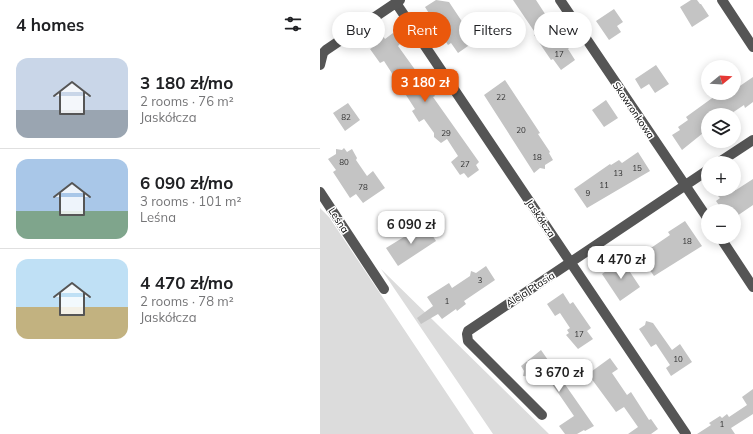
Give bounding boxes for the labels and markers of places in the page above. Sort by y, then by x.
pin: 3 180 zł [384,69,466,103]
pin: 6 090 zł [370,211,452,245]
pin: 4 470 zł [580,246,662,280]
pin: 3 670 zł [518,359,600,393]

